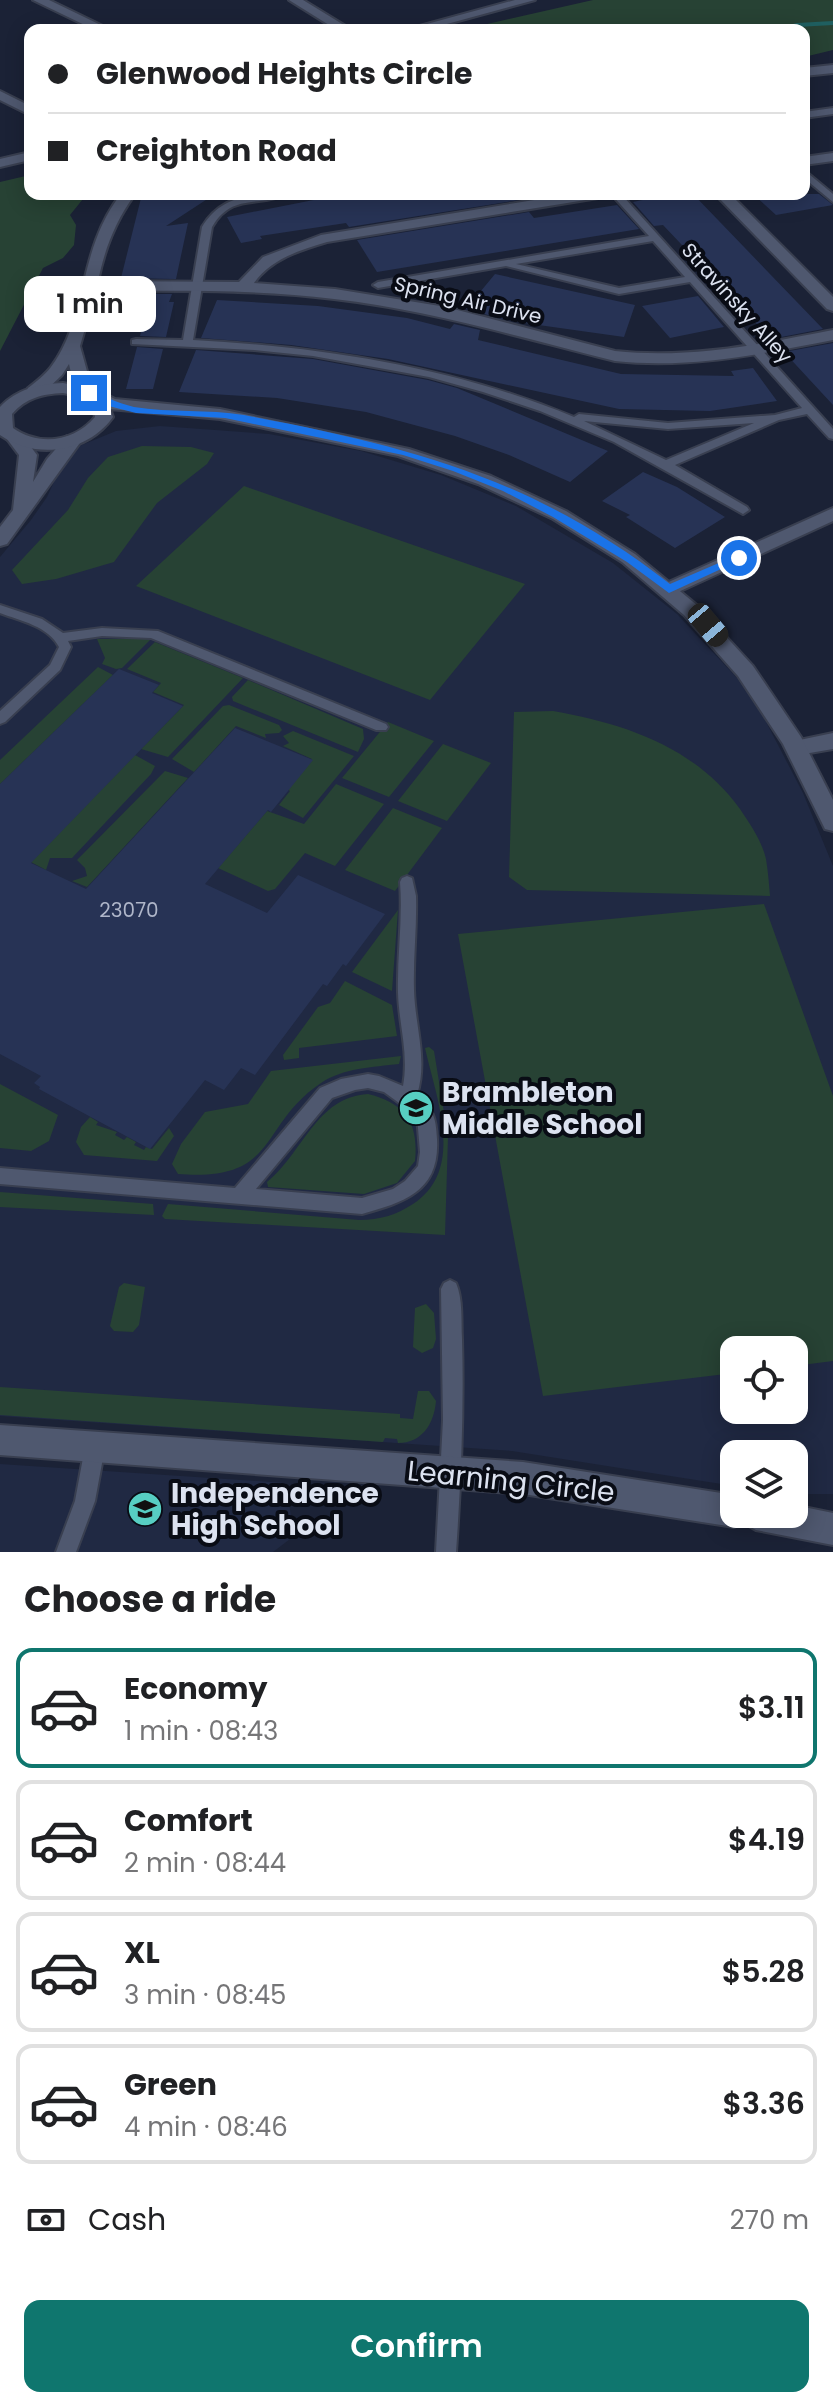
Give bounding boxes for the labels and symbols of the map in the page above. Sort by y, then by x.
street label: Stravinsky Alley [675,237,799,369]
street label: Spring Air Drive [391,269,545,331]
callout: 1 min [23,277,155,333]
route end [71,375,107,411]
route start [721,540,757,576]
car [683,599,733,651]
house number: 23070 [99,896,159,924]
place label: Brambleton Middle School [442,1073,642,1144]
school or university icon: Brambleton Middle School [397,1089,435,1127]
street label: Learning Circle [405,1451,616,1512]
place label: Independence High School [171,1474,379,1545]
school or university icon: Independence High School [126,1490,164,1528]

